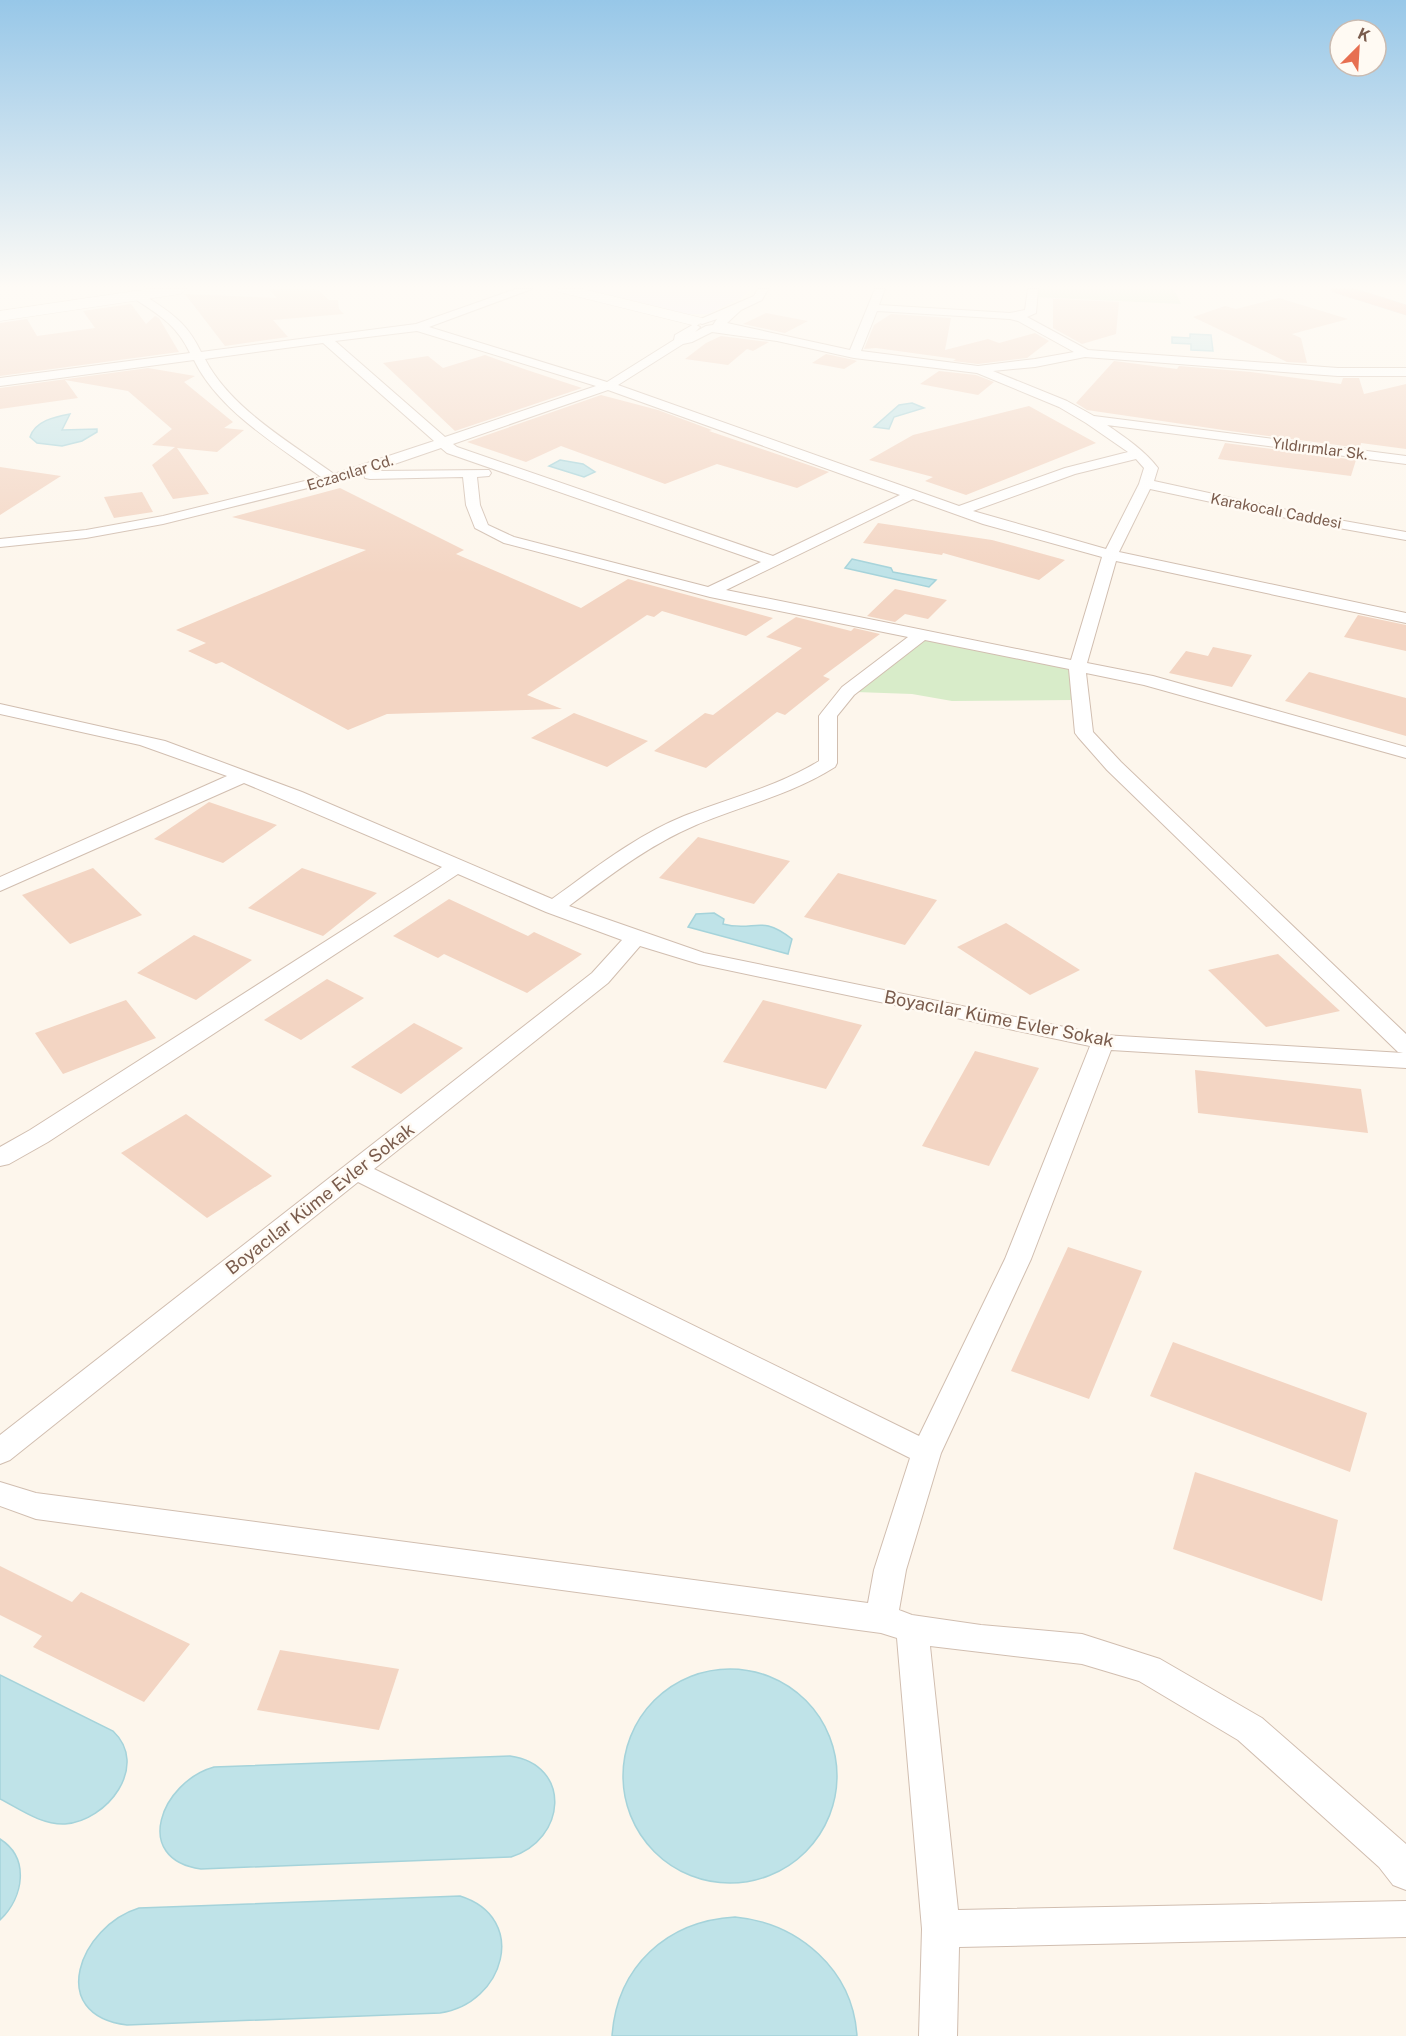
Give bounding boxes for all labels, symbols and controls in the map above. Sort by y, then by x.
north arrow [1328,18,1388,78]
text: K [1355,24,1373,46]
street label: Yıldırımlar Sk. [1271,434,1369,463]
street label: Eczacılar Cd. [305,451,395,494]
street label: Karakocalı Caddesi [1209,489,1343,532]
street label: Boyacılar Küme Evler Sokak [882,986,1116,1051]
street label: Boyacılar Küme Evler Sokak [221,1118,418,1279]

